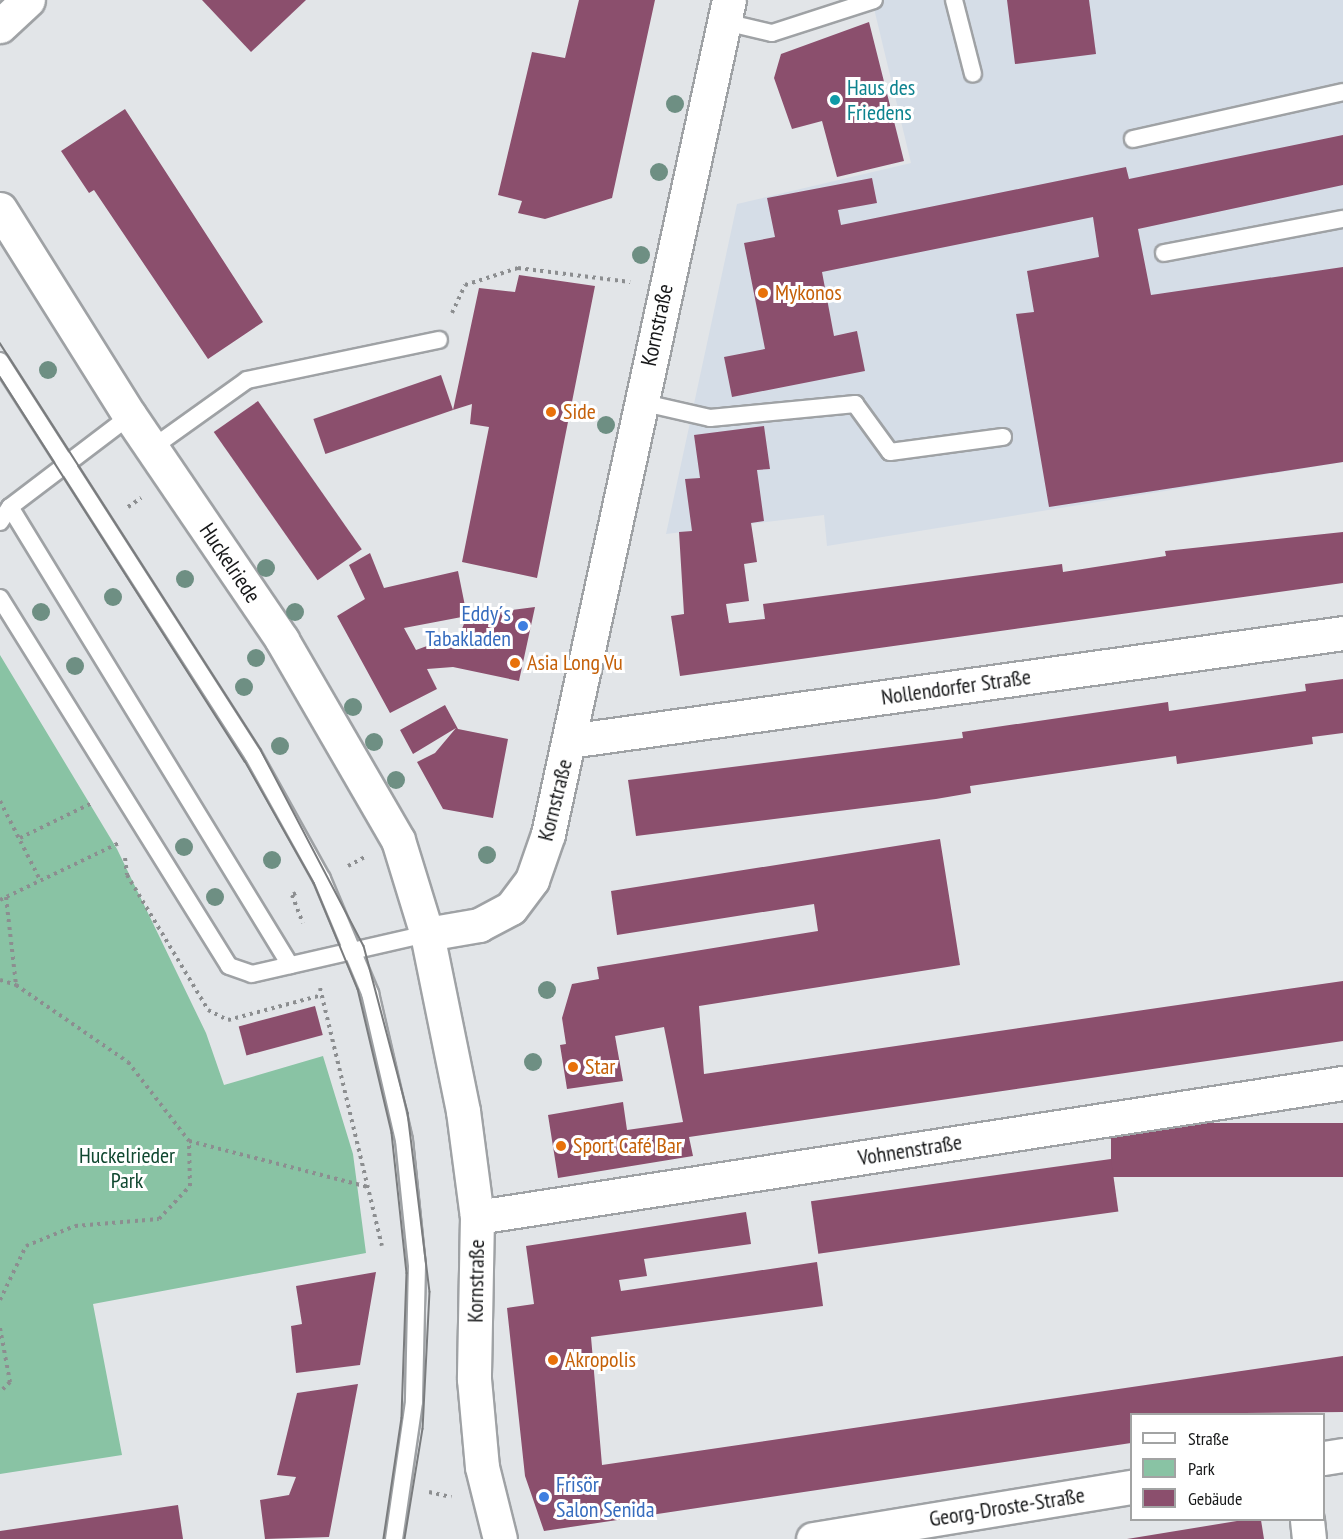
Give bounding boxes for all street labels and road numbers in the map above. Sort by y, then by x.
street label: Kornstraße [635,282,679,368]
street label: Huckelriede [194,518,266,608]
street label: Nollendorfer Straße [880,663,1032,711]
street label: Kornstraße [532,756,578,844]
street label: Vohnenstraße [856,1129,964,1171]
street label: Kornstraße [462,1239,490,1323]
street label: Georg-Droste-Straße [927,1482,1087,1532]

